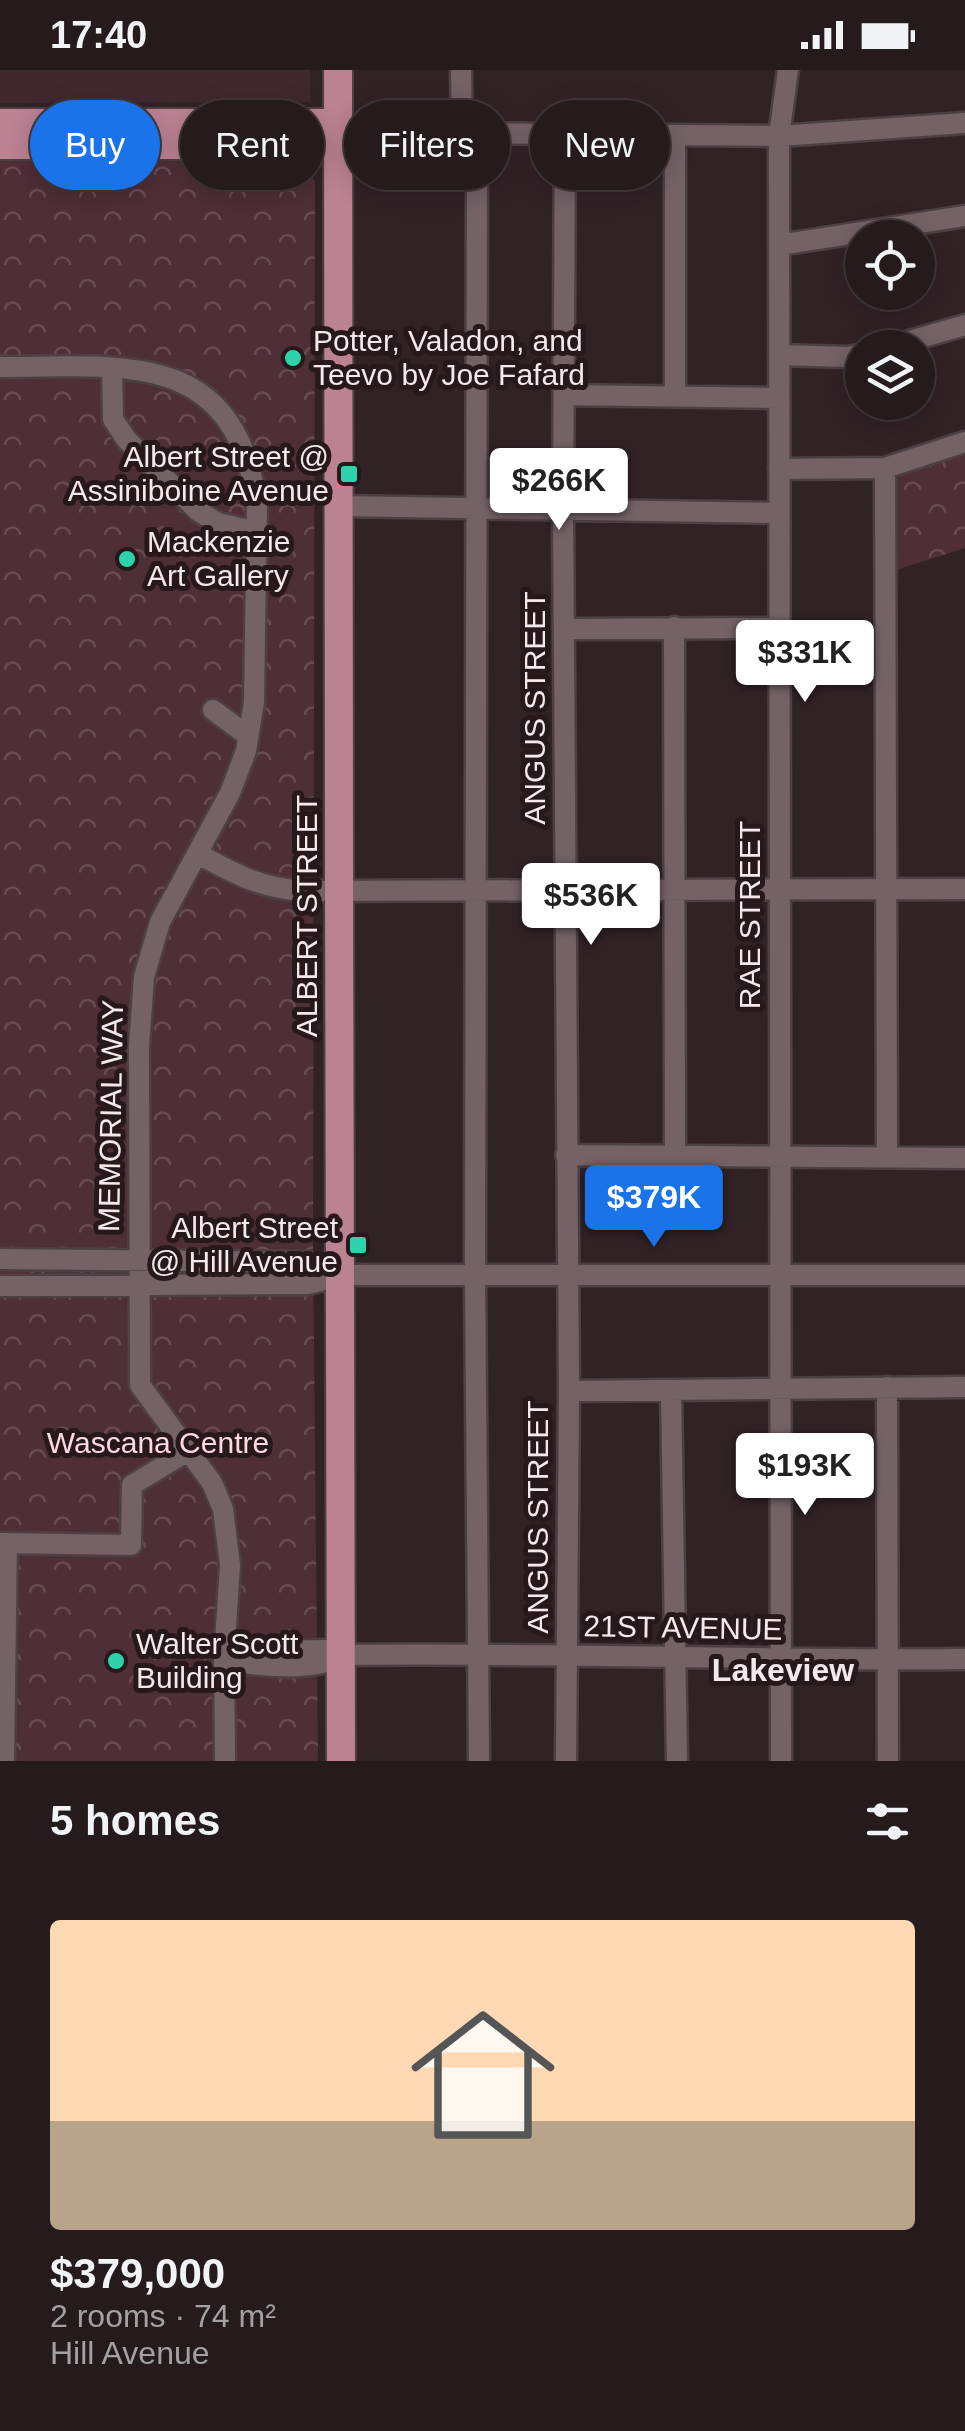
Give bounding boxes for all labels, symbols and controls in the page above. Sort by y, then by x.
text: 17:40 [50,14,147,56]
chip: Buy [30,100,160,190]
chip: Rent [180,100,324,190]
chip: Filters [344,100,510,190]
chip: New [530,100,670,190]
map controls [845,220,935,420]
button: locate [845,220,935,310]
place label: Potter, Valadon, and Teevo by Joe Fafard [313,324,585,391]
button: layers [845,330,935,420]
marker: Potter, Valadon, and Teevo by Joe Fafard [282,347,304,369]
place label: Albert Street @ Assiniboine Avenue [68,440,329,507]
pin: $266K [489,448,629,533]
text: $266K [512,462,606,498]
marker: Albert Street @ Assiniboine Avenue [338,463,360,485]
place label: Mackenzie Art Gallery [147,525,290,592]
marker: Mackenzie Art Gallery [116,548,138,570]
street label: ANGUS STREET [518,591,551,825]
pin: $331K [735,620,875,705]
text: $331K [758,634,852,670]
street label: ALBERT STREET [290,795,323,1037]
street label: RAE STREET [733,821,766,1009]
pin: $536K [521,863,661,948]
text: $536K [544,877,638,913]
street label: MEMORIAL WAY [92,1000,129,1232]
pin: $379K [584,1165,724,1250]
text: $379K [607,1179,701,1215]
place label: Albert Street @ Hill Avenue [150,1211,339,1278]
marker: Albert Street @ Hill Avenue [347,1234,369,1256]
street label: ANGUS STREET [521,1400,554,1634]
park label: Wascana Centre [47,1426,269,1459]
pin: $193K [735,1433,875,1518]
text: $193K [758,1447,852,1483]
street label: 21ST AVENUE [583,1609,783,1646]
place label: Walter Scott Building [136,1627,299,1694]
marker: Walter Scott Building [105,1650,127,1672]
district label: Lakeview [712,1652,854,1688]
icon: filters [860,1794,915,1849]
text: 5 homes [50,1797,220,1844]
icon: home [393,1985,573,2165]
text: $379,000 [50,2250,225,2297]
text: 2 rooms · 74 m² [50,2298,276,2334]
text: Hill Avenue [50,2335,210,2371]

